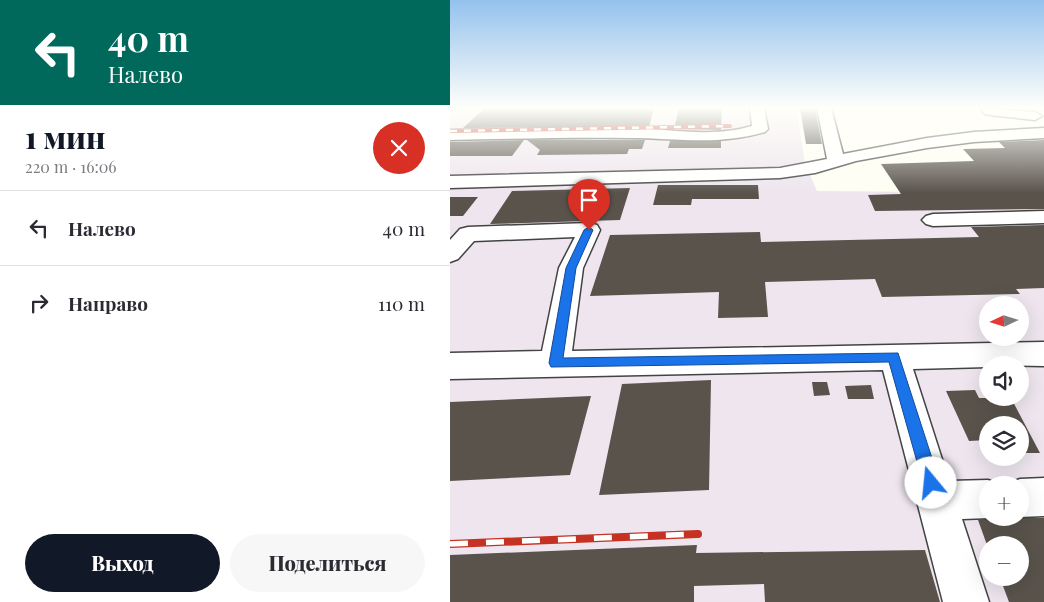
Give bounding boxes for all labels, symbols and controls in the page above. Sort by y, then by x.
text: 40 m [108,14,189,61]
icon: left [25,20,90,85]
text: Налево [108,59,183,89]
text: 1 мин [25,117,105,157]
button: close [373,122,425,174]
text: 220 m · 16:06 [25,156,117,177]
pin [568,179,610,230]
icon: arrive [575,186,603,214]
icon: left [25,214,53,242]
text: Налево [68,215,136,241]
text: 40 m [383,215,425,241]
icon: right [25,289,53,317]
text: Направо [68,290,148,316]
text: 110 m [378,290,425,316]
north arrow [979,296,1029,346]
map controls [979,296,1029,586]
button: sound [979,356,1029,406]
button: layers [979,416,1029,466]
position arrow [904,456,956,508]
button: + [979,476,1029,526]
button: Выход [25,534,220,592]
button: Поделиться [230,534,425,592]
button: − [979,536,1029,586]

